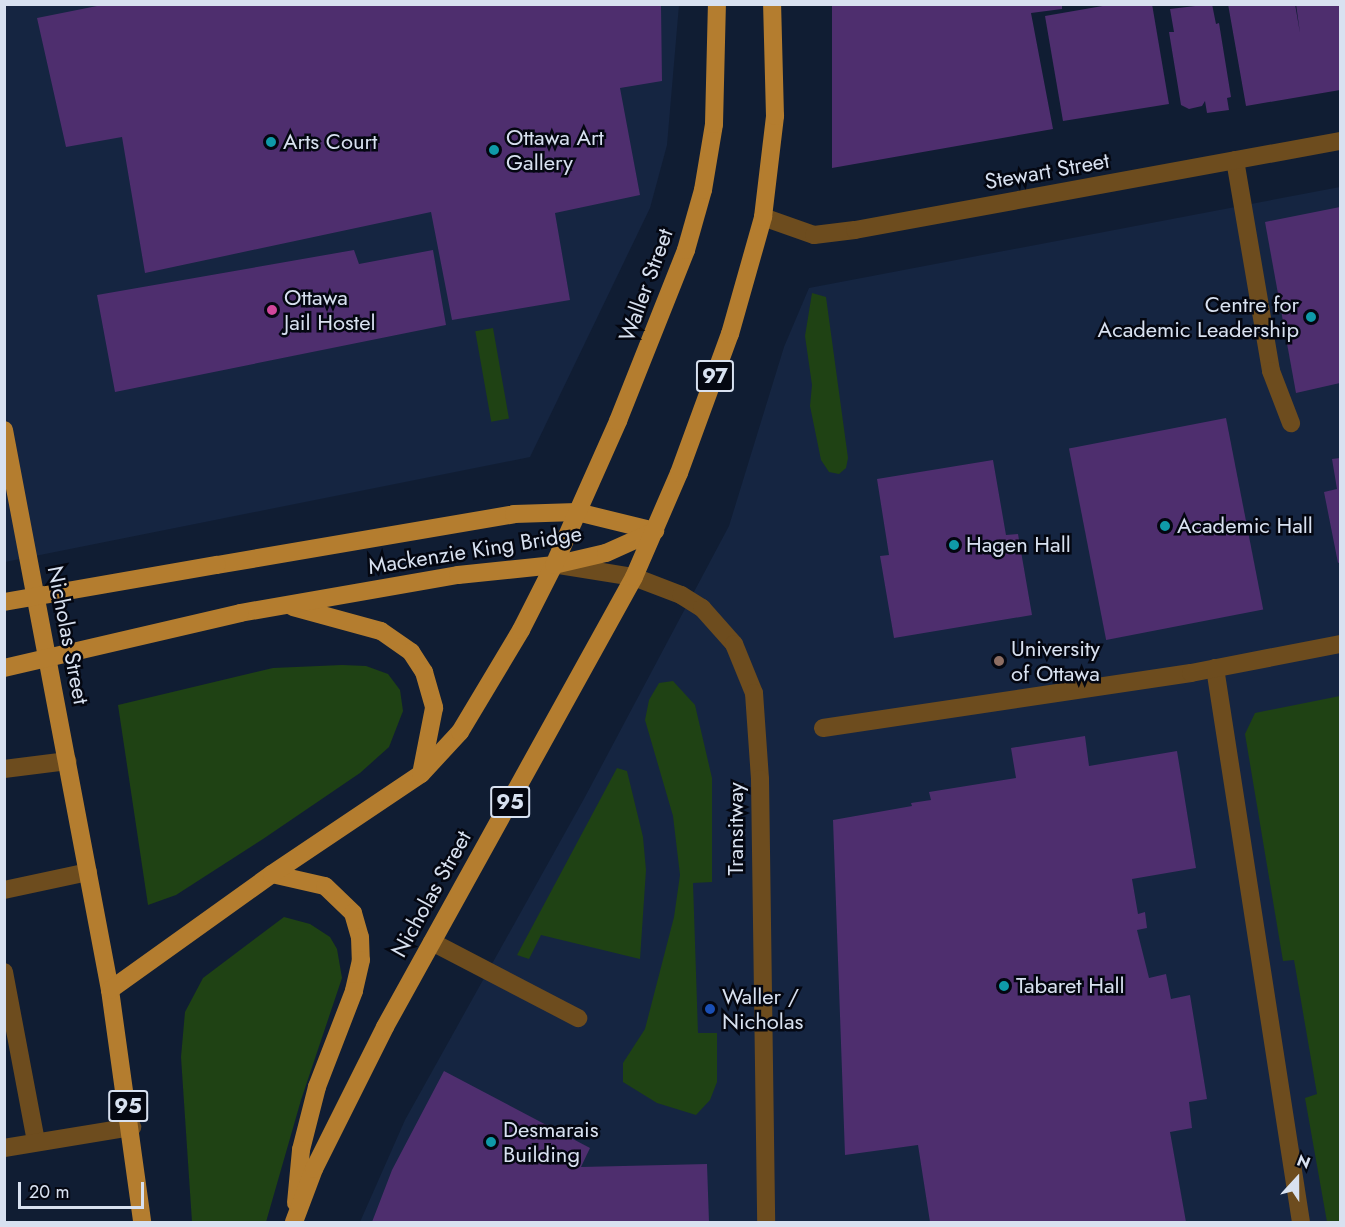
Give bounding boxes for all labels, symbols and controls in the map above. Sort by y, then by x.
place label: Ottawa Art Gallery [506,124,604,176]
place label: Arts Court [283,129,377,155]
marker: Arts Court [264,135,278,149]
marker: Ottawa Art Gallery [487,143,501,157]
street label: Stewart Street [983,147,1111,195]
street label: Waller Street [613,225,679,345]
place label: Ottawa Jail Hostel [284,284,376,336]
place label: Centre for Academic Leadership [1098,291,1299,342]
marker: Ottawa Jail Hostel [265,303,279,317]
marker: Centre for Academic Leadership [1304,310,1318,324]
road number: 97 [696,358,734,394]
place label: Academic Hall [1177,513,1313,539]
marker: Academic Hall [1158,519,1172,533]
street label: Mackenzie King Bridge [366,520,584,580]
place label: Hagen Hall [966,532,1071,558]
marker: Hagen Hall [947,538,961,552]
street label: Nicholas Street [42,564,94,706]
place label: University of Ottawa [1011,635,1100,686]
marker: University of Ottawa [992,654,1006,668]
street label: Transitway [723,782,749,876]
road number: 95 [489,784,531,820]
street label: Nicholas Street [385,826,477,962]
place label: Tabaret Hall [1016,973,1125,999]
marker: Tabaret Hall [997,979,1011,993]
place label: Waller / Nicholas [722,983,803,1034]
marker: Waller / Nicholas [703,1002,717,1016]
road number: 95 [107,1088,149,1124]
place label: Desmarais Building [503,1116,599,1168]
marker: Desmarais Building [484,1135,498,1149]
north arrow [1267,1149,1327,1209]
text: N [1294,1149,1314,1175]
scale bar [21,1170,147,1208]
text: 20 m [29,1179,69,1205]

